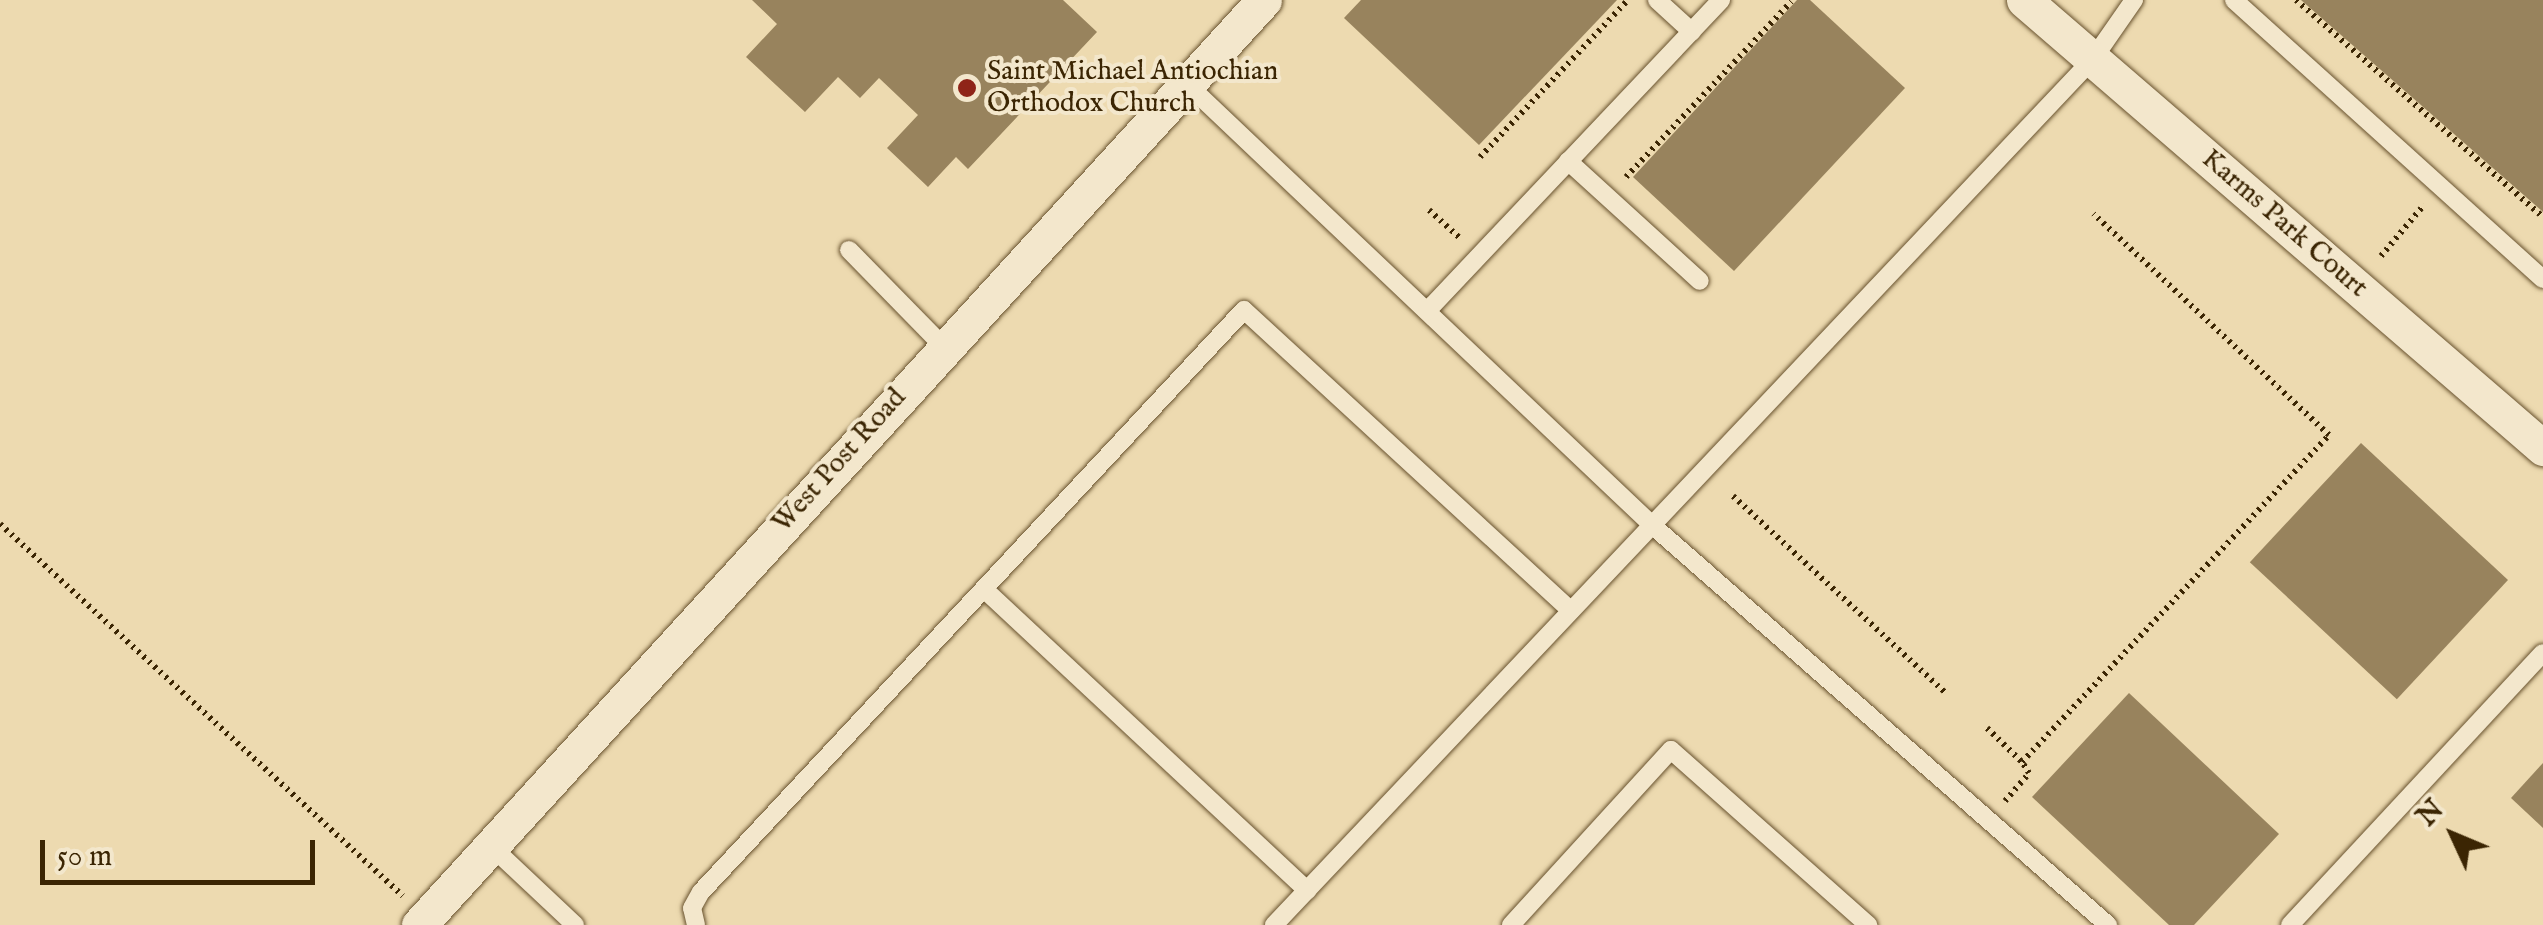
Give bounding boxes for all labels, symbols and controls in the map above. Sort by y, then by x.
place label: Saint Michael Antiochian Orthodox Church [987,55,1278,121]
marker: Saint Michael Antiochian Orthodox Church [956,77,978,99]
street label: Karms Park Court [2194,143,2374,305]
street label: West Post Road [766,382,914,540]
north arrow [2403,785,2503,885]
text: N [2410,793,2452,835]
scale bar [45,820,320,882]
text: 50 m [57,838,112,876]

